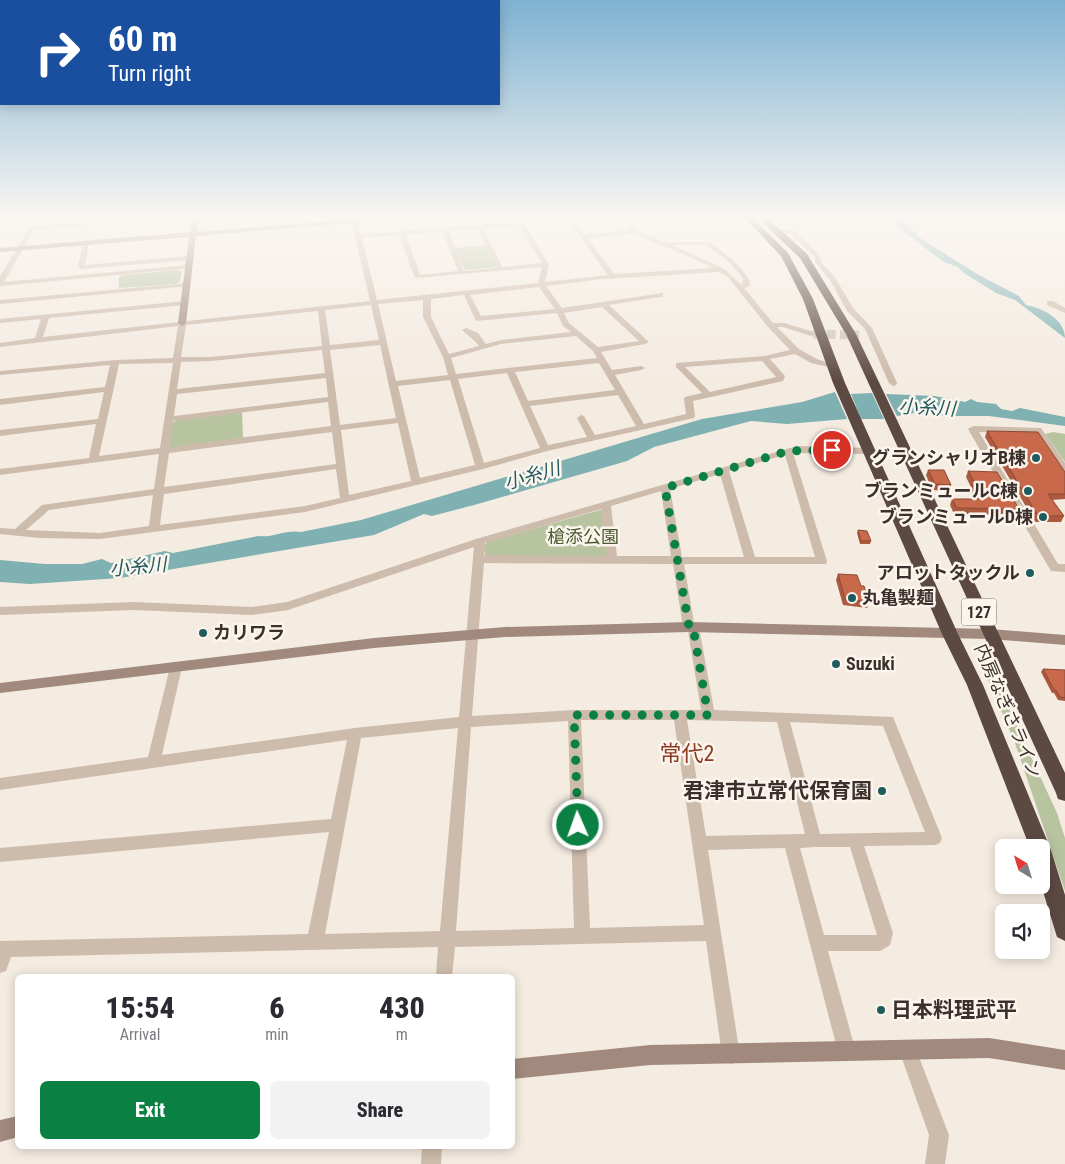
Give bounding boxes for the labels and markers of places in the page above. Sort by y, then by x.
pin [811,429,853,471]
place label: グランシャリオB棟 [872,447,1026,468]
marker: グランシャリオB棟 [1030,452,1042,464]
place label: ブランミュールC棟 [864,480,1018,501]
marker: ブランミュールC棟 [1022,485,1034,497]
place label: ブランミュールD棟 [879,506,1033,527]
marker: ブランミュールD棟 [1037,511,1049,523]
place label: アロットタックル [877,562,1020,583]
marker: アロットタックル [1024,567,1036,579]
place label: 丸亀製麺 [862,587,934,608]
marker: 丸亀製麺 [846,592,858,604]
place label: カリワラ [213,622,285,643]
marker: カリワラ [197,627,209,639]
place label: Suzuki [846,653,895,674]
marker: Suzuki [830,658,842,670]
place label: 君津市立常代保育園 [683,779,872,803]
marker: 君津市立常代保育園 [876,785,888,797]
place label: 日本料理武平 [891,998,1017,1022]
marker: 日本料理武平 [875,1004,887,1016]

